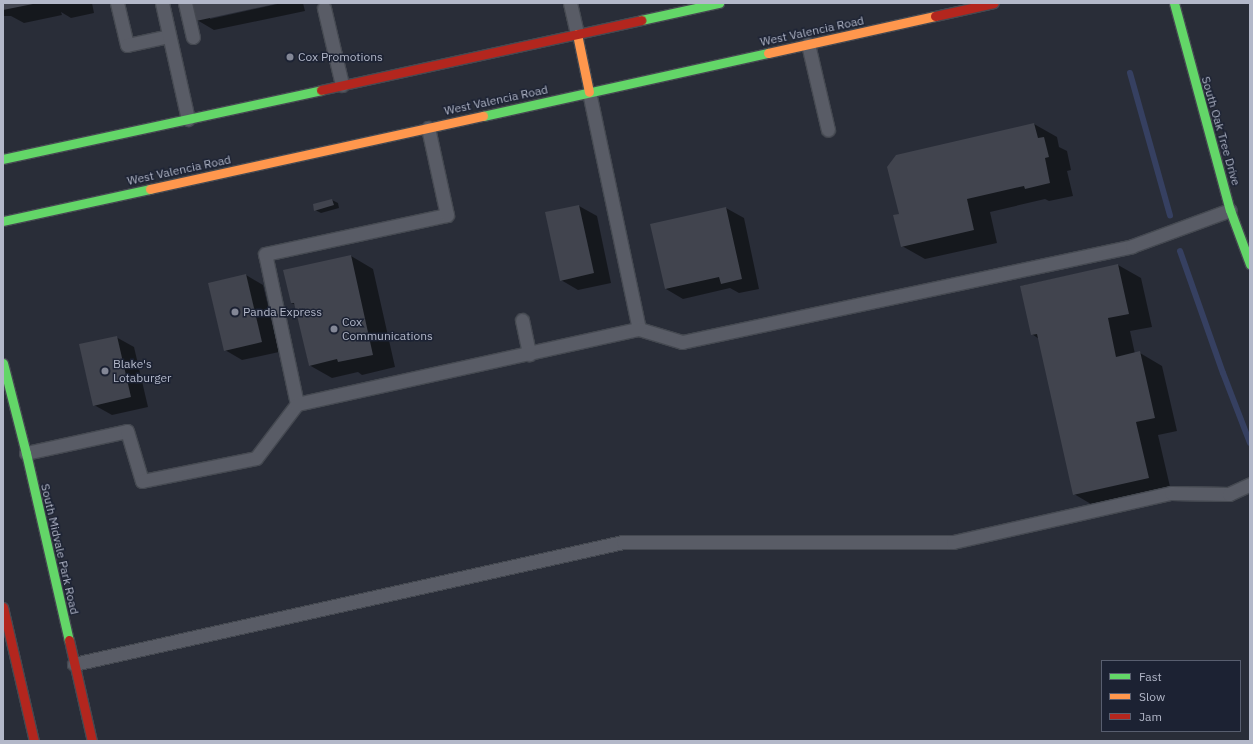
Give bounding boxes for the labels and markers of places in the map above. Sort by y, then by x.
place label: Cox Promotions [298,50,383,64]
marker: Cox Promotions [285,52,295,62]
place label: Panda Express [243,305,322,319]
marker: Panda Express [230,307,240,317]
place label: Cox Communications [342,315,433,343]
marker: Cox Communications [329,324,339,334]
place label: Blake's Lotaburger [113,357,171,385]
marker: Blake's Lotaburger [100,366,110,376]

